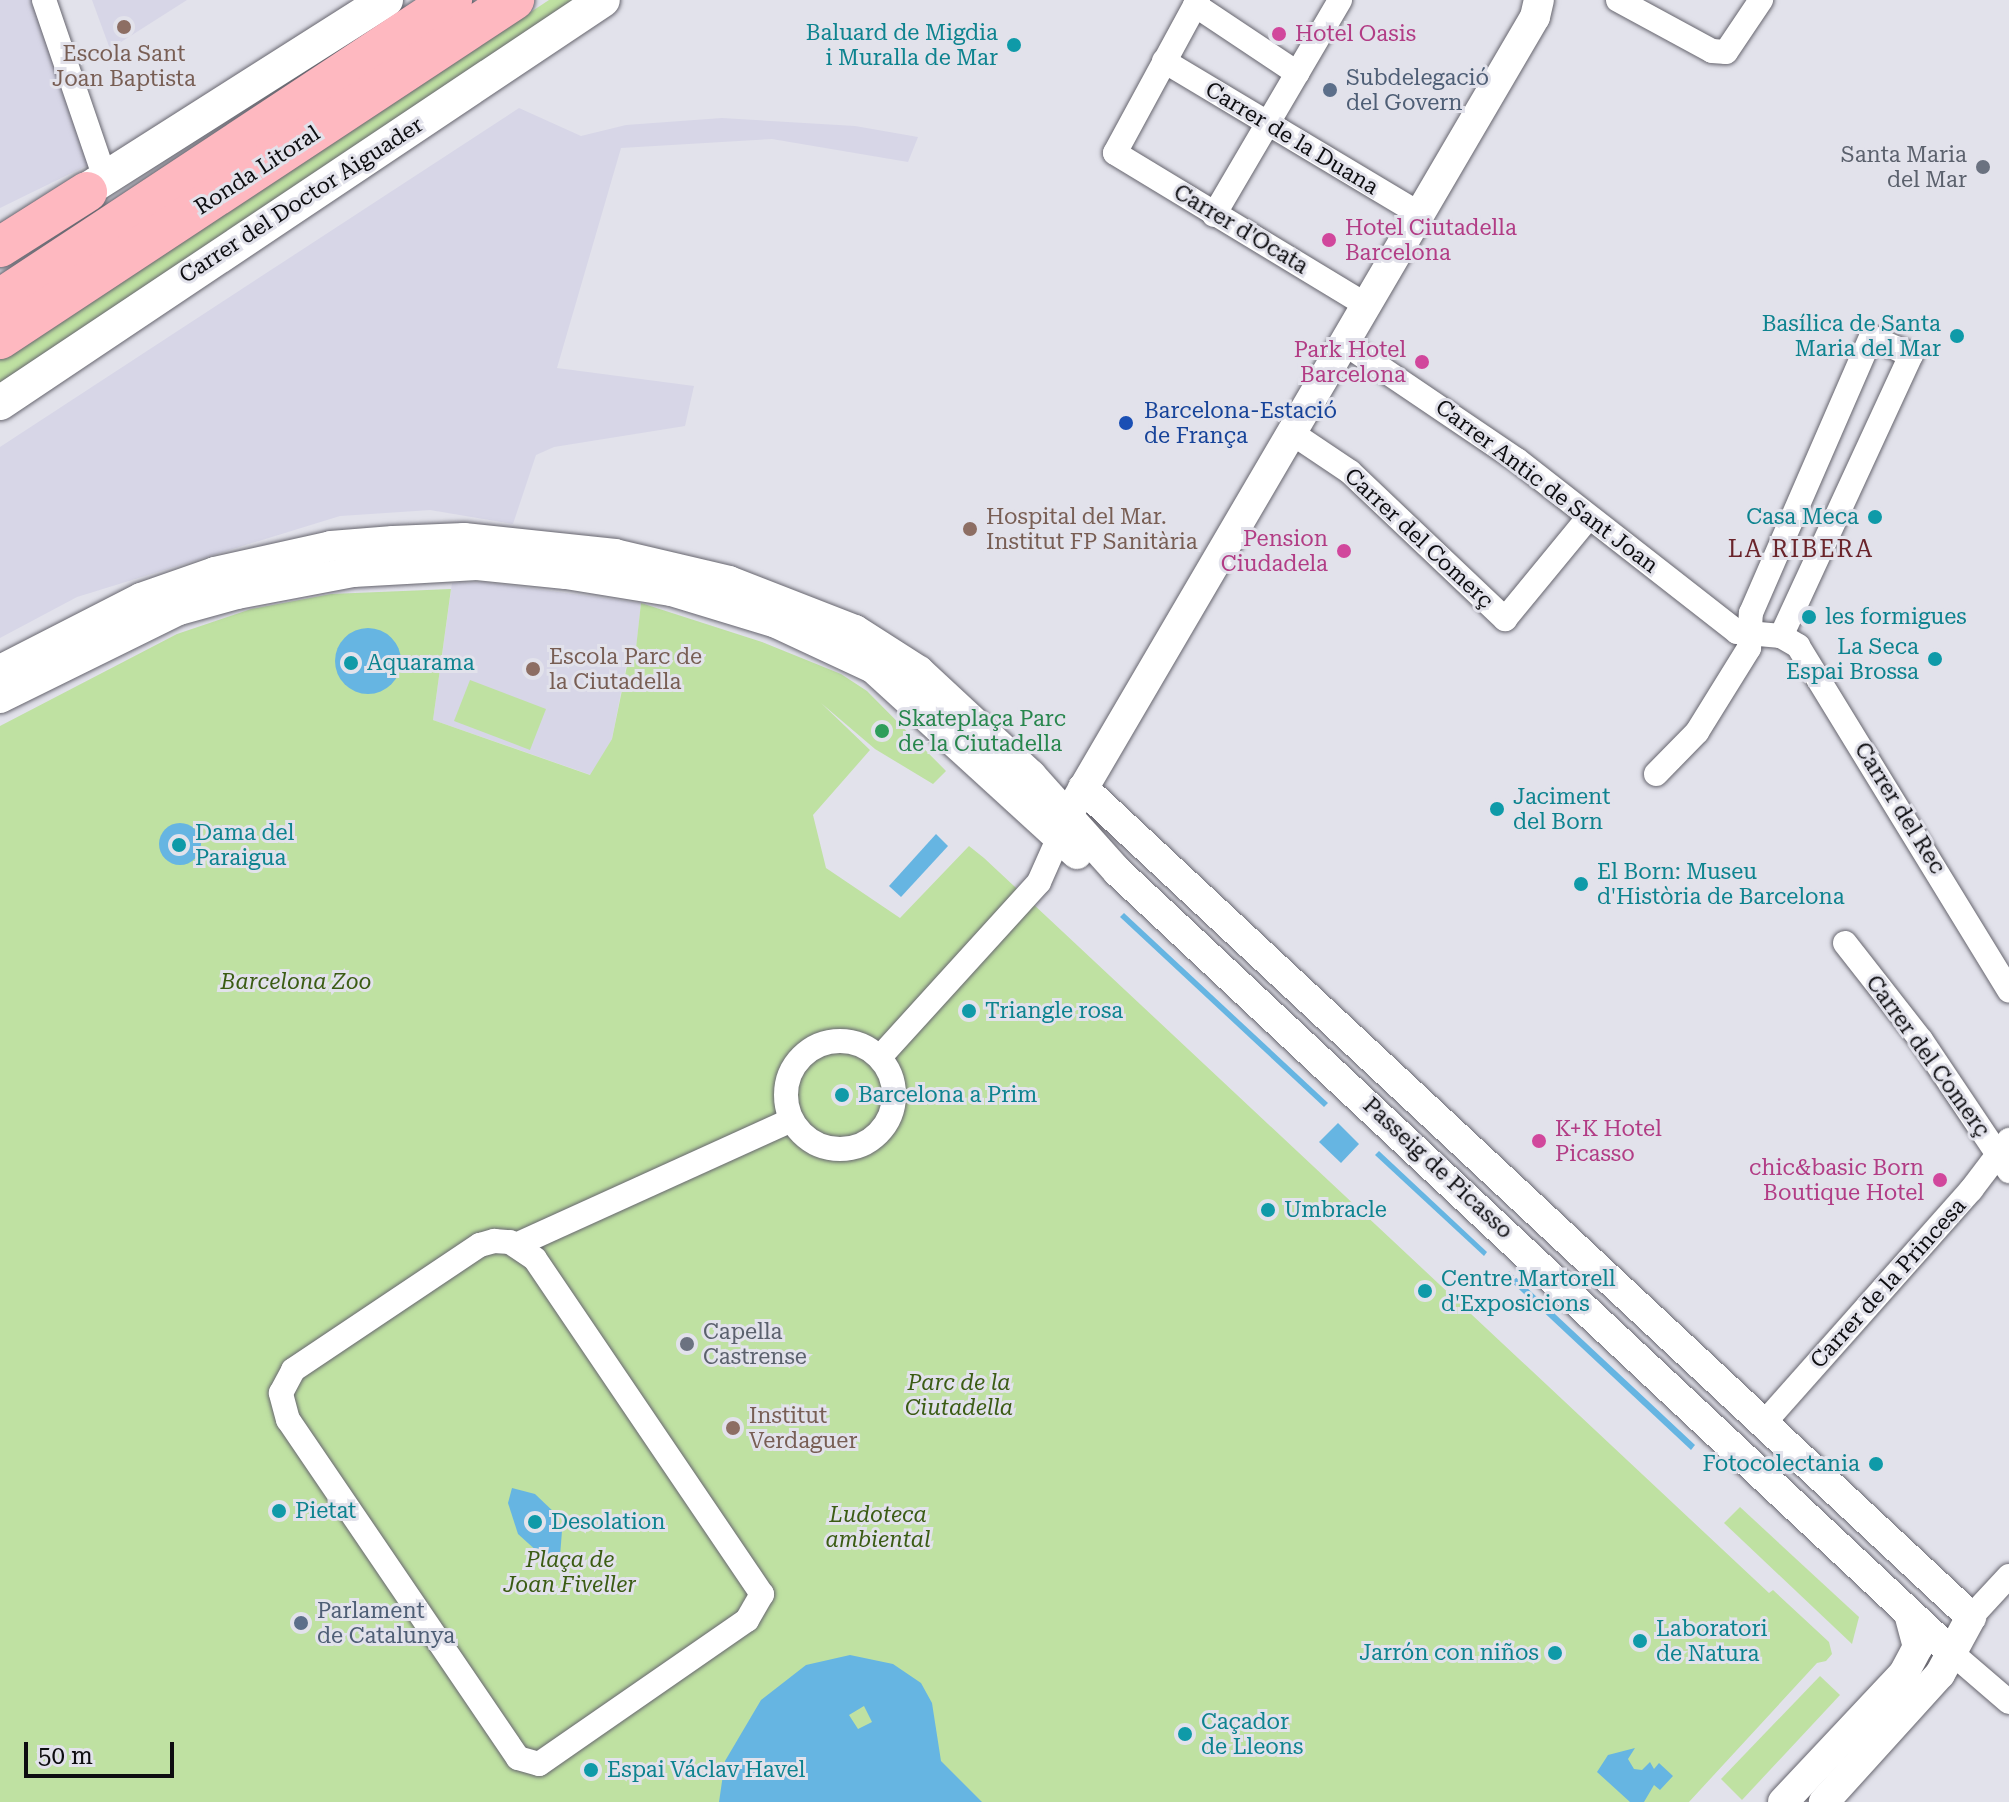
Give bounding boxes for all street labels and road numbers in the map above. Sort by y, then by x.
street label: Carrer de la Duana [1201,76,1383,200]
street label: Carrer del Doctor Aiguader [174,111,428,289]
street label: Ronda Litoral [189,120,325,220]
street label: Carrer d'Ocata [1169,179,1313,279]
street label: Carrer Antic de Sant Joan [1431,394,1663,578]
street label: Carrer del Comerç [1339,462,1499,614]
street label: Carrer del Rec [1849,737,1951,879]
street label: Carrer del Comerç [1861,970,1995,1142]
street label: Passeig de Picasso [1358,1092,1518,1244]
street label: Carrer de la Princesa [1805,1193,1971,1373]

